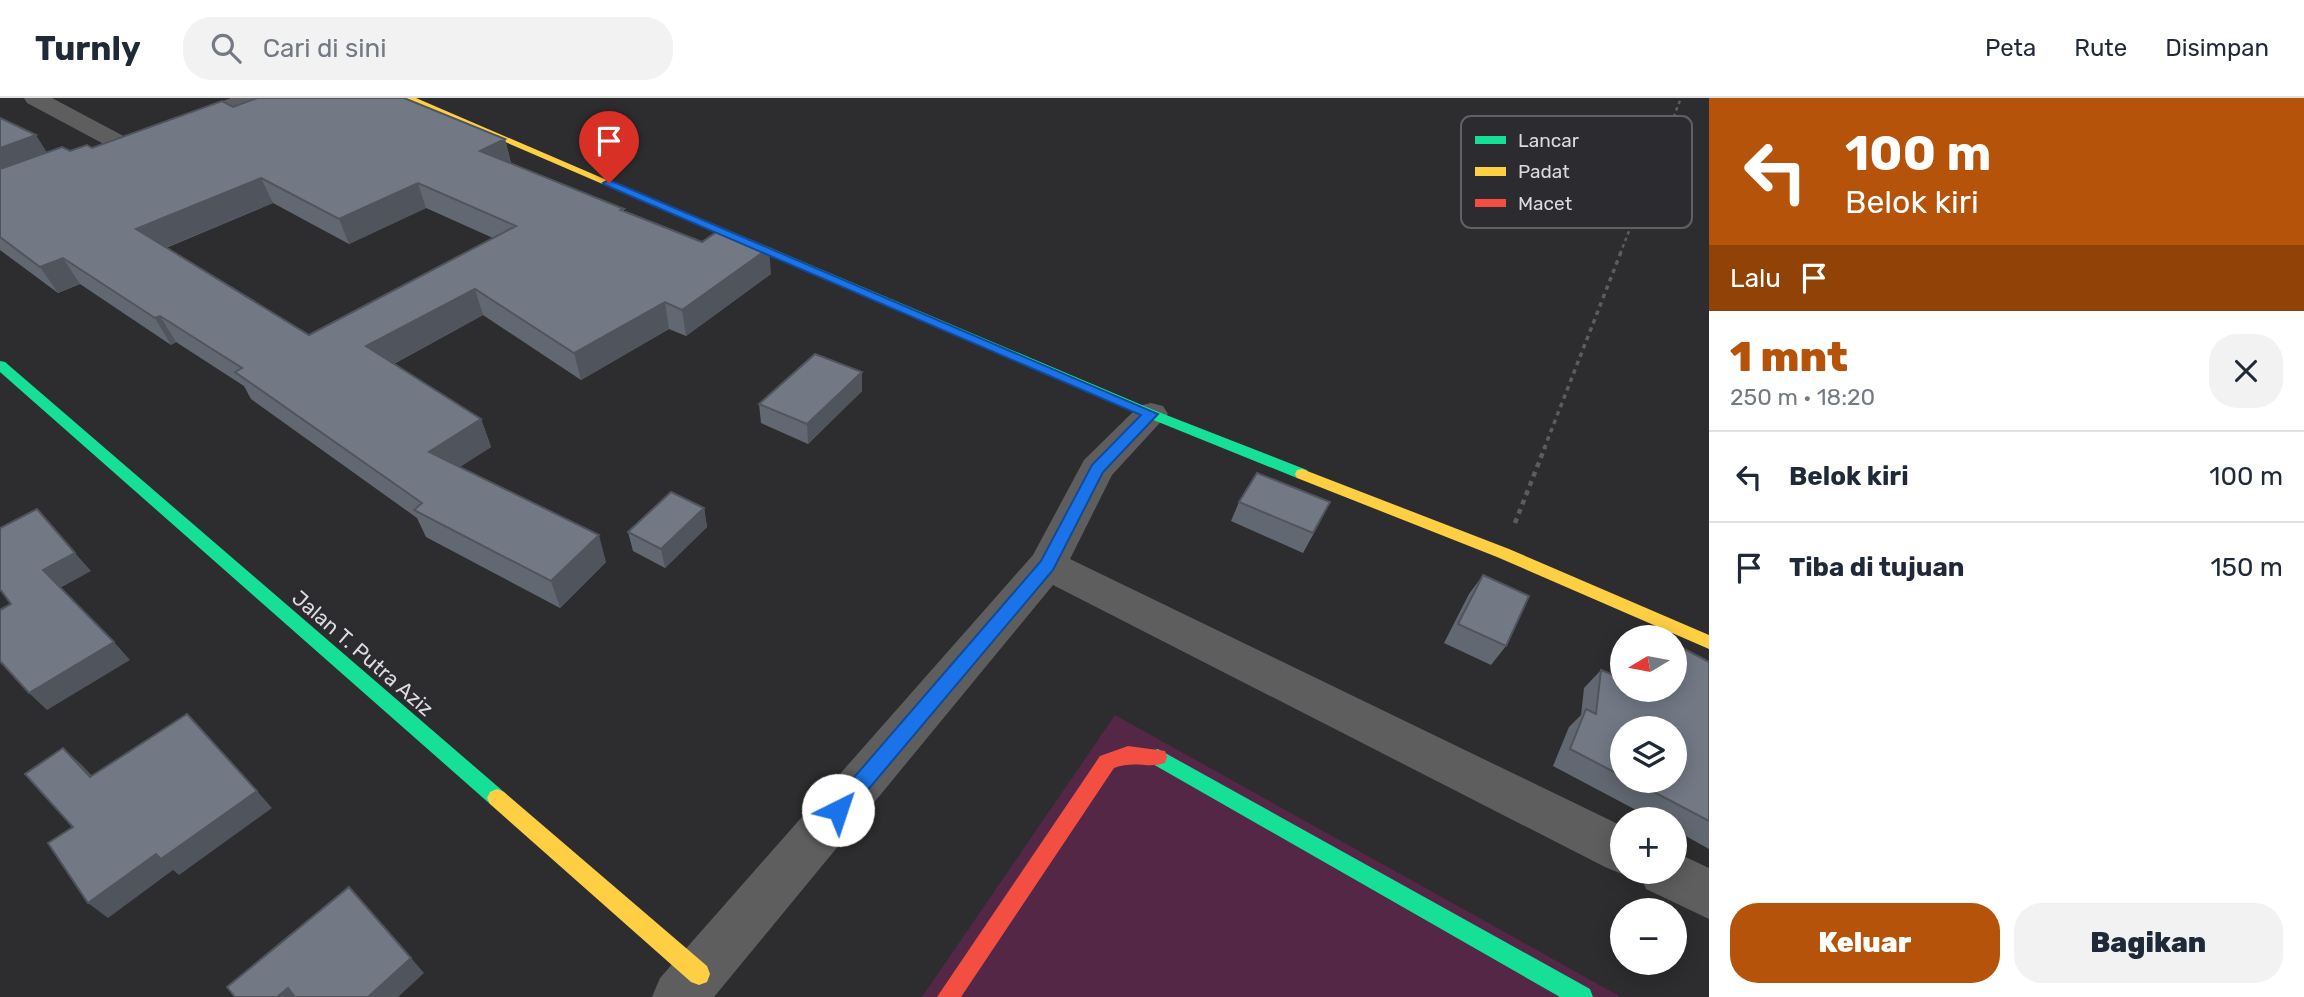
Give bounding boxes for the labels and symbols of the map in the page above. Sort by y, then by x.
pin [579,111,639,183]
legend [1461,116,1692,228]
text: Lancar [1518,129,1580,152]
text: Padat [1518,160,1570,183]
text: Macet [1518,192,1573,215]
street label: Jalan T. Putra Aziz [287,585,439,721]
north arrow [1610,625,1687,702]
position arrow [801,773,875,847]

